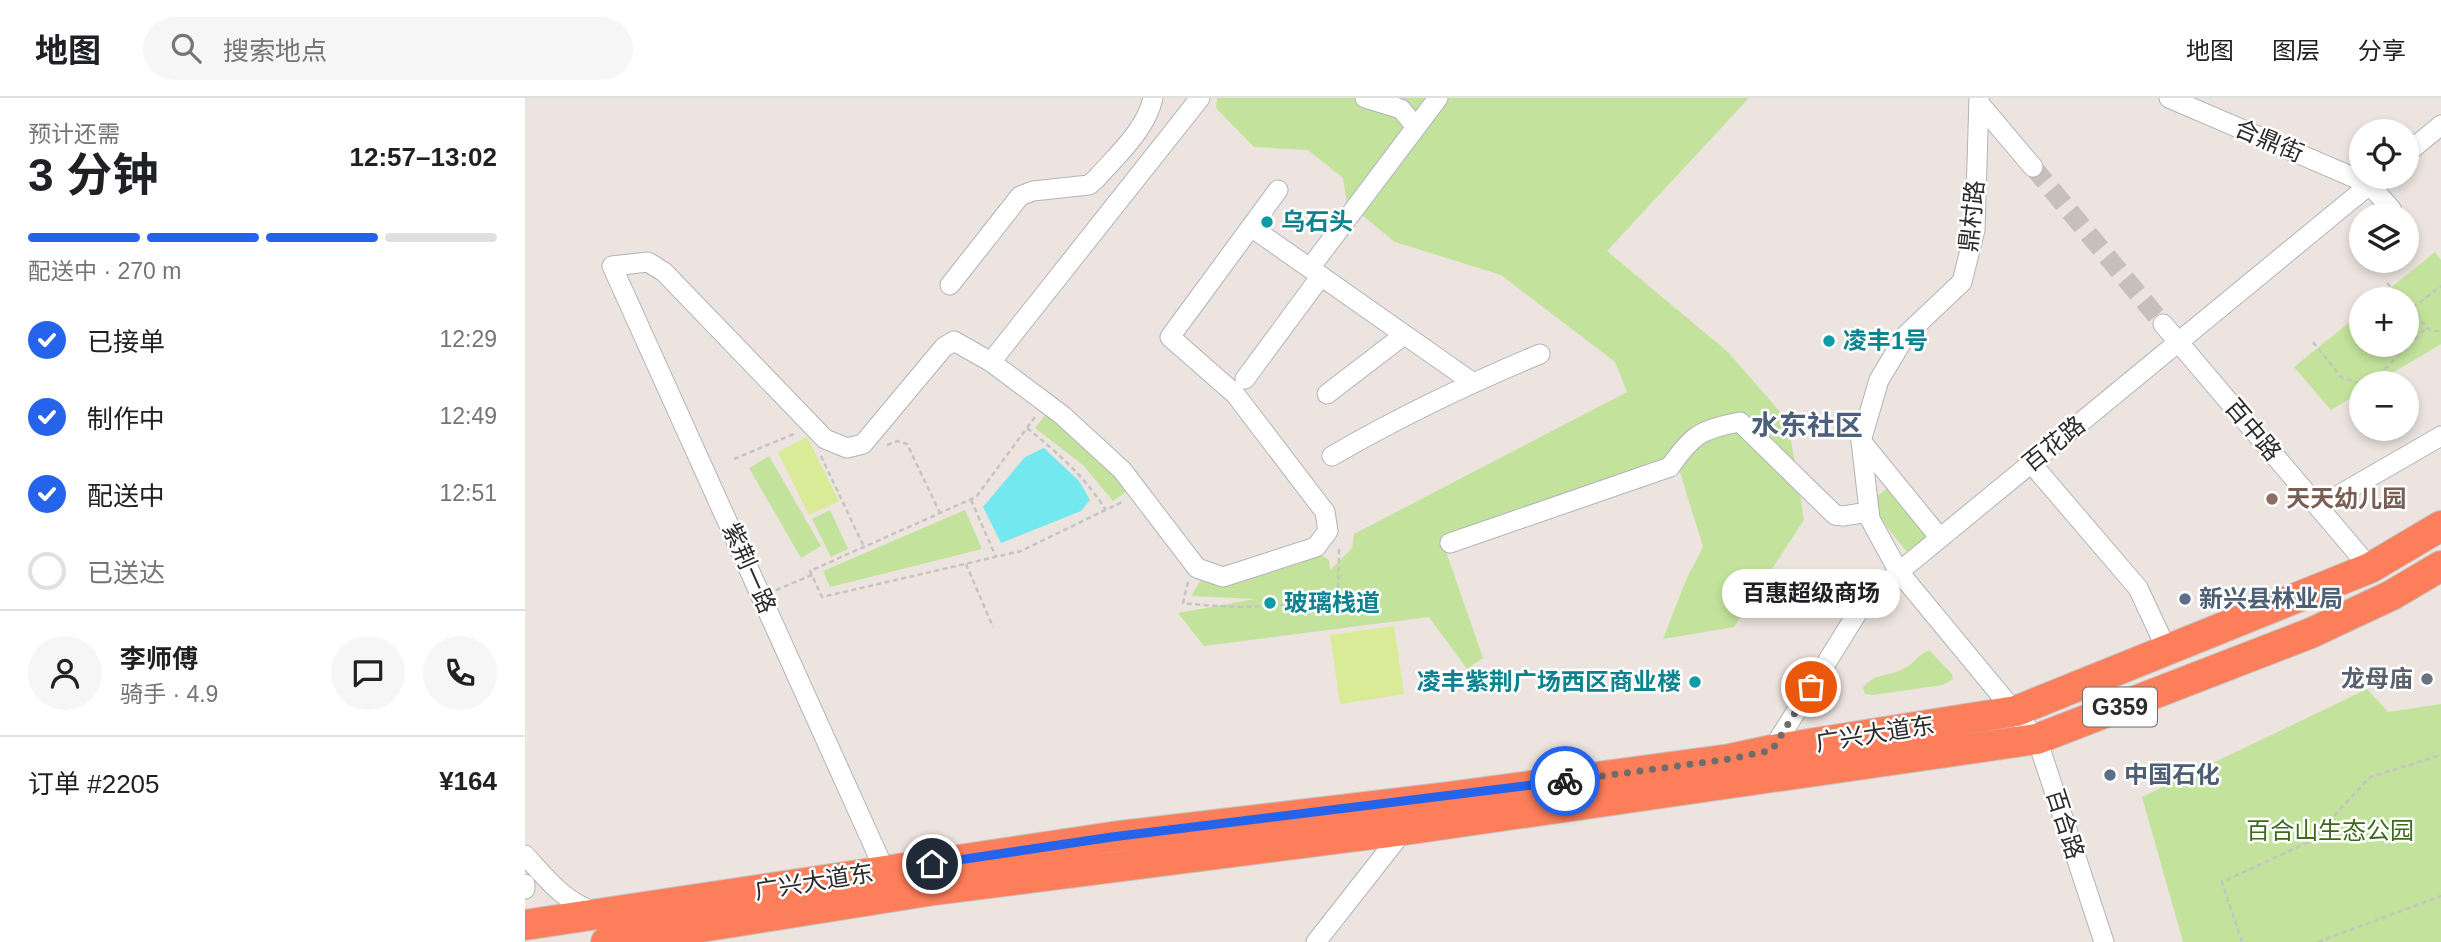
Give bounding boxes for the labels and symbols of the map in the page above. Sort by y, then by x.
street label: 合鼎街 [2231,114,2308,167]
street label: 鼎村路 [1954,179,1989,253]
place label: 乌石头 [1281,208,1353,235]
marker: 乌石头 [1259,214,1275,230]
place label: 凌丰1号 [1843,327,1928,354]
marker: 凌丰1号 [1821,333,1837,349]
street label: 百中路 [2220,393,2287,466]
district label: 水东社区 [1751,410,1863,441]
street label: 百花路 [2017,410,2090,477]
place label: 天天幼儿园 [2286,485,2406,512]
marker: 天天幼儿园 [2264,491,2280,507]
street label: 紫荆一路 [718,518,781,617]
callout: 百惠超级商场 [1722,568,1900,617]
place label: 新兴县林业局 [2199,585,2343,612]
place label: 玻璃栈道 [1284,589,1380,616]
marker: 新兴县林业局 [2177,591,2193,607]
marker: 玻璃栈道 [1262,595,1278,611]
pin [1781,657,1841,717]
place label: 龙母庙 [2341,665,2413,692]
place label: 凌丰紫荆广场西区商业楼 [1417,668,1681,695]
marker: 龙母庙 [2419,671,2435,687]
marker: 凌丰紫荆广场西区商业楼 [1687,674,1703,690]
road number: G359 [2083,688,2157,726]
street label: 广兴大道东 [1814,711,1936,756]
courier [1530,746,1600,816]
place label: 中国石化 [2124,761,2220,788]
marker: 中国石化 [2102,767,2118,783]
street label: 百合路 [2042,785,2089,862]
park label: 百合山生态公园 [2246,817,2414,844]
pin [902,834,962,894]
street label: 广兴大道东 [753,859,875,904]

